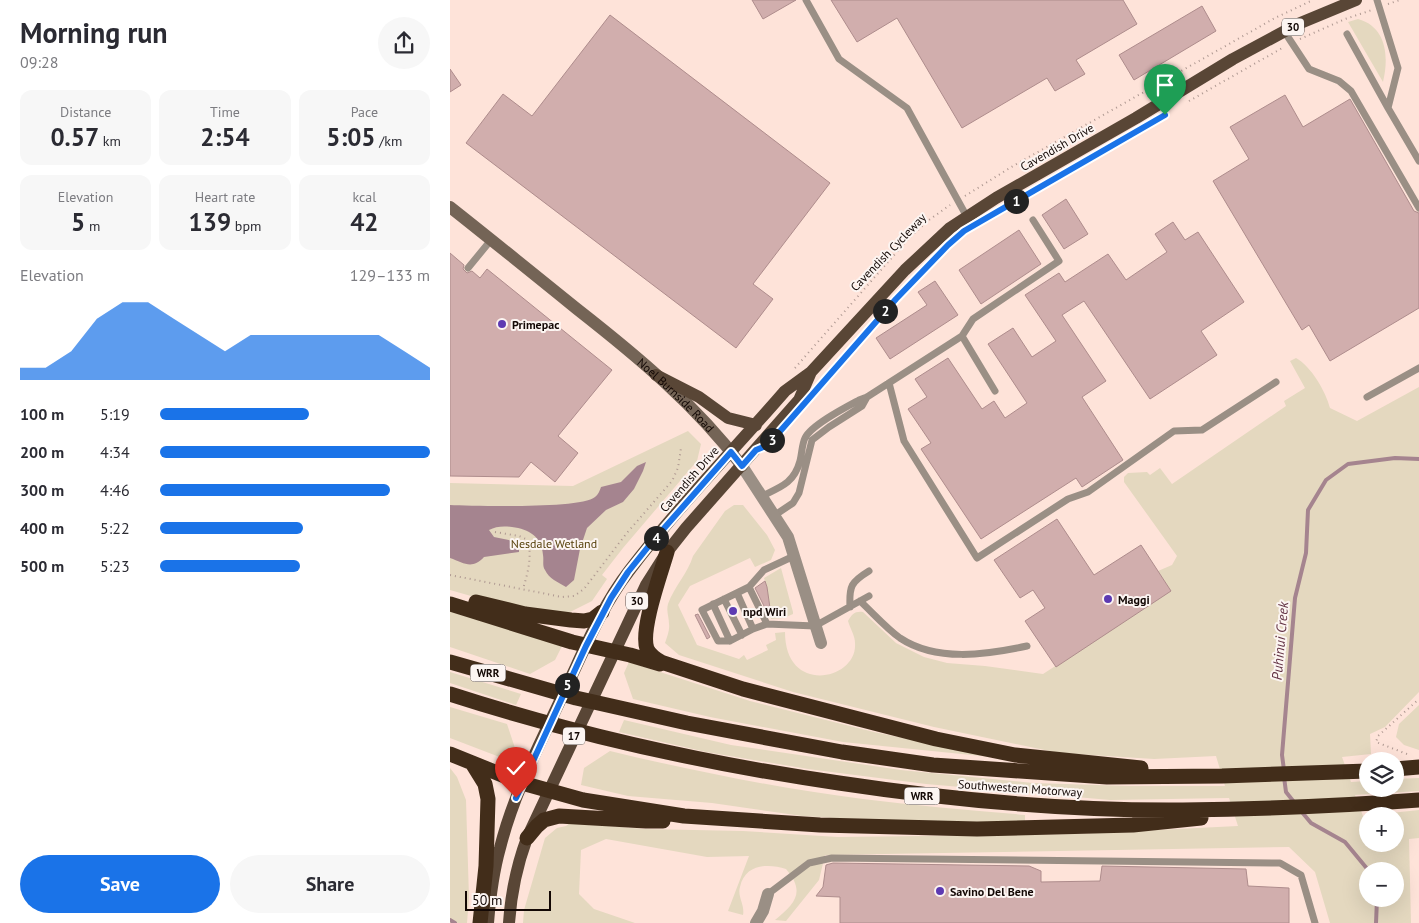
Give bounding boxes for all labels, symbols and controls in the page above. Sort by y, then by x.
text: Morning run [20,14,168,51]
button: share [378,17,430,69]
road number: 30 [1282,18,1304,36]
text: 09:28 [20,52,58,72]
pin [1144,64,1186,115]
icon: arrive [1151,71,1179,99]
text: Distance [60,103,111,121]
text: Time [210,103,240,121]
text: Pace [351,103,378,121]
street label: Cavendish Drive [1018,120,1096,174]
text: 0.57 [50,121,99,153]
text: 2:54 [200,121,250,153]
text: 5:05 [326,121,376,153]
text: km [99,132,121,150]
text: /km [376,132,402,150]
text: Elevation [58,188,114,206]
text: Heart rate [195,188,255,206]
text: kcal [352,188,376,206]
pin: 1 [1004,188,1028,214]
text: 1 [1013,192,1020,210]
text: 5 [71,206,85,238]
text: 139 [189,206,231,238]
text: 42 [350,206,379,238]
street label: Cavendish Cycleway [847,210,929,294]
text: m [85,217,100,235]
text: bpm [231,217,261,235]
text: Elevation [20,265,84,285]
text: 129–133 m [350,265,430,285]
pin: 2 [872,298,898,324]
text: 2 [882,302,889,320]
place label: Primepac [512,317,559,332]
marker: Primepac [496,318,508,330]
street label: Noel Burnside Road [635,354,718,435]
text: 100 m [20,404,64,424]
text: 5:19 [100,404,130,424]
pin: 3 [760,428,784,452]
text: 3 [769,431,776,449]
text: 200 m [20,442,64,462]
text: 4:34 [100,442,130,462]
street label: Cavendish Drive [656,443,722,515]
text: 300 m [20,480,64,500]
text: 4:46 [100,480,130,500]
text: 400 m [20,518,64,538]
text: 5:22 [100,518,130,538]
pin: 4 [644,526,668,550]
text: 4 [653,529,660,547]
park label: Nesdale Wetland [511,536,597,551]
text: 500 m [20,556,64,576]
text: 5:23 [100,556,130,576]
road number: 30 [626,592,648,610]
place label: Maggi [1118,592,1150,607]
marker: Maggi [1102,593,1114,605]
water label: Puhinui Creek [1268,600,1292,681]
place label: npd Wiri [743,604,786,619]
marker: npd Wiri [727,605,739,617]
road number: WRR [470,664,506,681]
pin: 5 [554,672,580,698]
text: 5 [564,676,571,694]
road number: 17 [563,728,585,744]
pin [495,747,537,798]
map controls [1359,752,1404,907]
button: layers [1359,752,1404,797]
icon: check [502,754,530,782]
street label: Southwestern Motorway [957,776,1083,800]
road number: WRR [904,788,940,804]
button: + [1359,807,1404,852]
button: Save [20,855,220,913]
button: Share [230,855,430,913]
button: − [1359,862,1404,907]
place label: Savino Del Bene [950,884,1034,899]
marker: Savino Del Bene [934,885,946,897]
scale bar [465,888,551,911]
text: 50 m [472,891,502,909]

